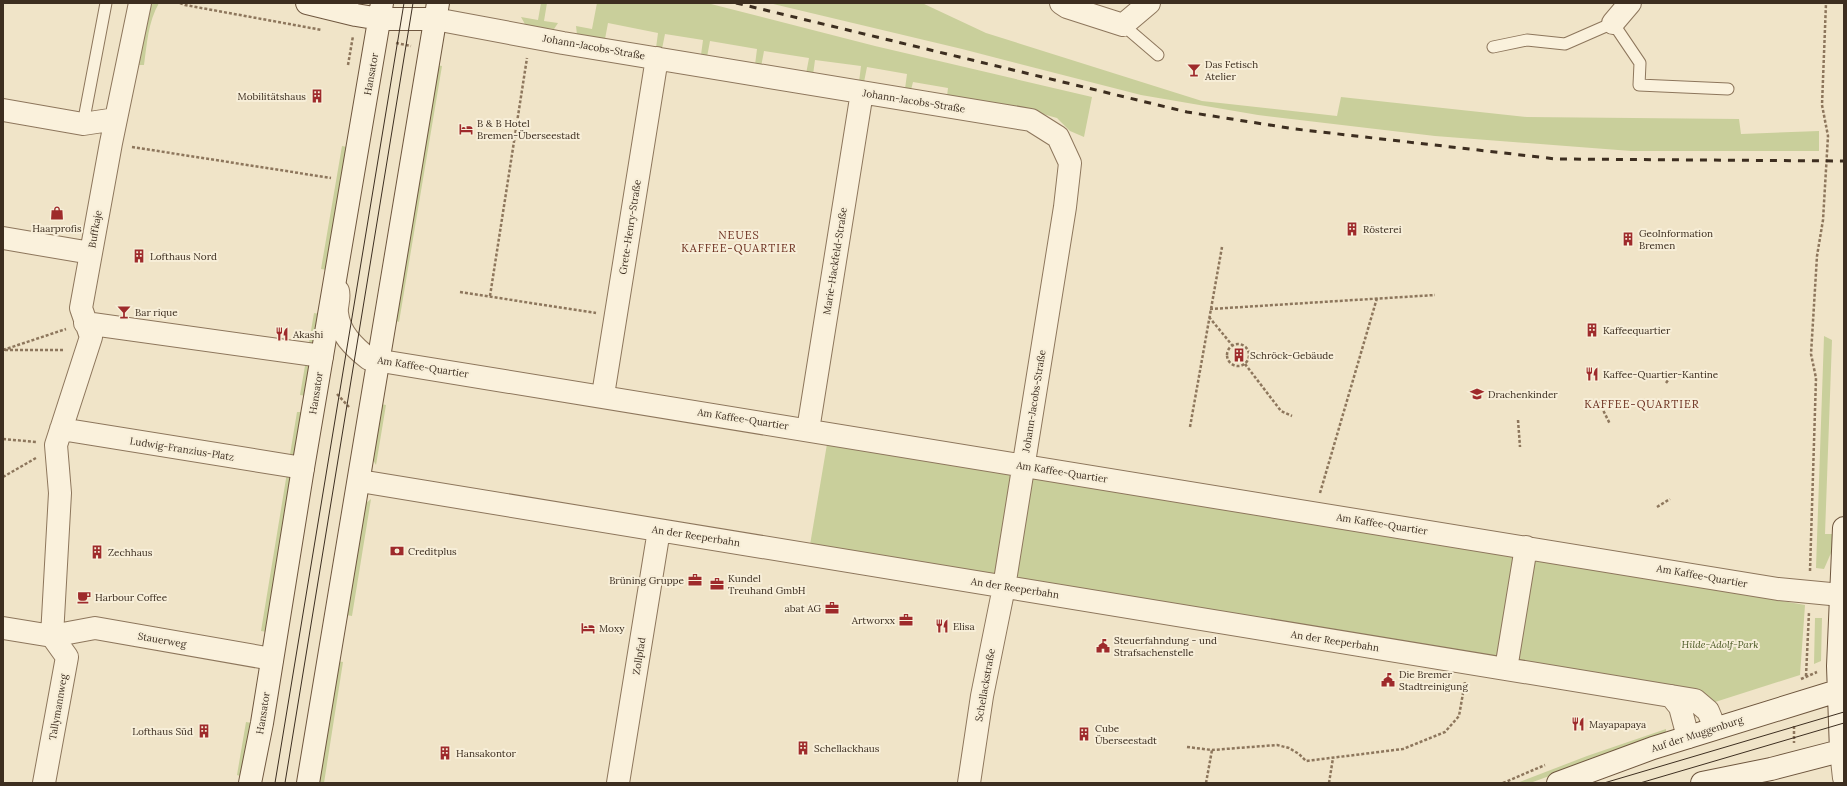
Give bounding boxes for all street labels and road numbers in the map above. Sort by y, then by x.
street label: Johann-Jacobs-Straße [541,31,647,62]
street label: Hansator [361,51,381,96]
street label: Johann-Jacobs-Straße [861,86,967,116]
street label: Grete-Henry-Straße [616,178,644,275]
street label: Marie-Hackfeld-Straße [820,206,850,316]
street label: Buffkaje [85,209,105,249]
street label: Johann-Jacobs-Straße [1019,348,1049,454]
street label: Am Kaffee-Quartier [375,353,470,381]
street label: Hansator [306,370,326,415]
street label: Am Kaffee-Quartier [695,405,790,433]
street label: Ludwig-Franzius-Platz [129,434,235,464]
street label: Am Kaffee-Quartier [1014,458,1109,486]
street label: Am Kaffee-Quartier [1334,510,1429,538]
street label: An der Reeperbahn [650,522,741,549]
street label: Am Kaffee-Quartier [1654,561,1749,591]
street label: An der Reeperbahn [969,574,1060,601]
street label: An der Reeperbahn [1289,627,1380,654]
street label: Stauerweg [137,629,188,651]
street label: Zollpfad [630,636,648,676]
street label: Schellackstraße [972,647,998,722]
street label: Tallymannweg [46,672,70,741]
street label: Hansator [253,690,273,735]
street label: Auf der Muggenburg [1648,713,1745,755]

